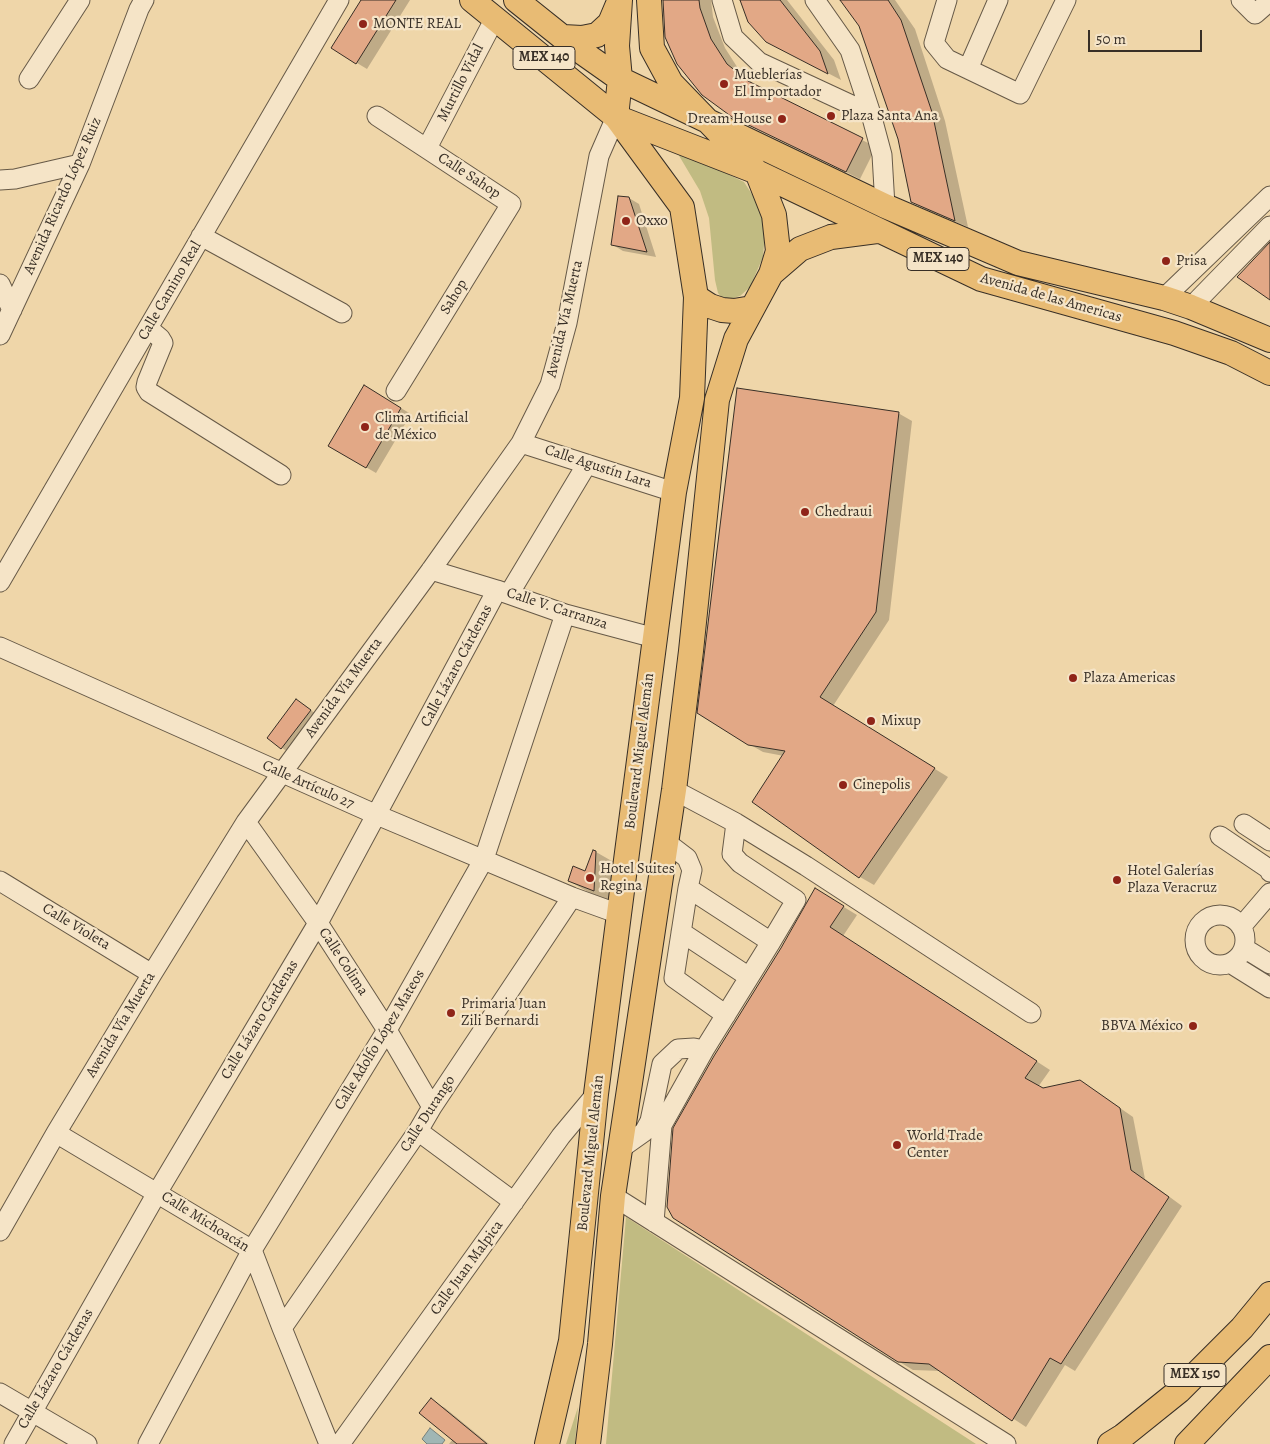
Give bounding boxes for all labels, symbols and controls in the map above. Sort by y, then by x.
place label: MONTE REAL [373,15,461,33]
marker: MONTE REAL [357,18,369,30]
scale bar [1090,20,1204,52]
text: 50 m [1096,29,1126,49]
street label: Murtillo Vidal [434,41,488,125]
road number: MEX 140 [513,46,575,70]
place label: Mueblerías El Importador [734,66,822,101]
marker: Mueblerías El Importador [718,78,730,90]
place label: Plaza Santa Ana [841,107,938,125]
place label: Dream House [687,110,772,128]
marker: Plaza Santa Ana [825,110,837,122]
marker: Dream House [776,113,788,125]
street label: Avenida Ricardo López Ruiz [20,115,106,277]
street label: Calle Sahop [434,149,504,203]
place label: Oxxo [636,212,668,230]
marker: Oxxo [620,215,632,227]
street label: Calle Camino Real [134,238,206,344]
road number: MEX 140 [907,248,969,270]
place label: Prisa [1176,252,1207,270]
marker: Prisa [1160,255,1172,267]
street label: Avenida Vía Muerta [543,259,587,379]
street label: Avenida de las Americas [978,269,1124,327]
street label: Sahop [436,276,472,318]
place label: Clima Artificial de México [375,409,468,444]
marker: Clima Artificial de México [359,421,371,433]
street label: Calle Agustín Lara [542,441,654,493]
place label: Chedraui [815,503,872,521]
marker: Chedraui [799,506,811,518]
street label: Calle V. Carranza [504,584,610,634]
street label: Calle Lázaro Cárdenas [417,602,497,730]
street label: Avenida Vía Muerta [302,634,386,742]
place label: Plaza Americas [1083,669,1176,687]
street label: Boulevard Miguel Alemán [621,672,659,830]
marker: Plaza Americas [1067,672,1079,684]
place label: Mixup [881,712,921,730]
marker: Mixup [865,715,877,727]
street label: Calle Artículo 27 [259,757,357,813]
place label: Cinepolis [853,776,911,794]
marker: Cinepolis [837,779,849,791]
place label: Hotel Suites Regina [600,860,675,895]
place label: Hotel Galerías Plaza Veracruz [1127,862,1217,897]
marker: Hotel Suites Regina [584,872,596,884]
marker: Hotel Galerías Plaza Veracruz [1111,874,1123,886]
street label: Calle Violeta [39,900,113,954]
street label: Calle Colima [314,925,372,999]
street label: Calle Lázaro Cárdenas [217,957,303,1083]
street label: Calle Adolfo López Mateos [331,967,429,1113]
street label: Avenida Vía Muerta [82,969,160,1081]
place label: Primaria Juan Zili Bernardi [461,995,546,1030]
marker: Primaria Juan Zili Bernardi [445,1007,457,1019]
place label: BBVA México [1101,1017,1183,1035]
marker: BBVA México [1187,1020,1199,1032]
street label: Calle Durango [397,1072,459,1156]
street label: Boulevard Miguel Alemán [574,1074,608,1232]
place label: World Trade Center [907,1127,983,1162]
marker: World Trade Center [891,1139,903,1151]
street label: Calle Michoacán [158,1188,252,1256]
street label: Calle Juan Malpica [427,1217,507,1319]
street label: Calle Lázaro Cárdenas [14,1306,98,1432]
road number: MEX 150 [1164,1364,1226,1386]

